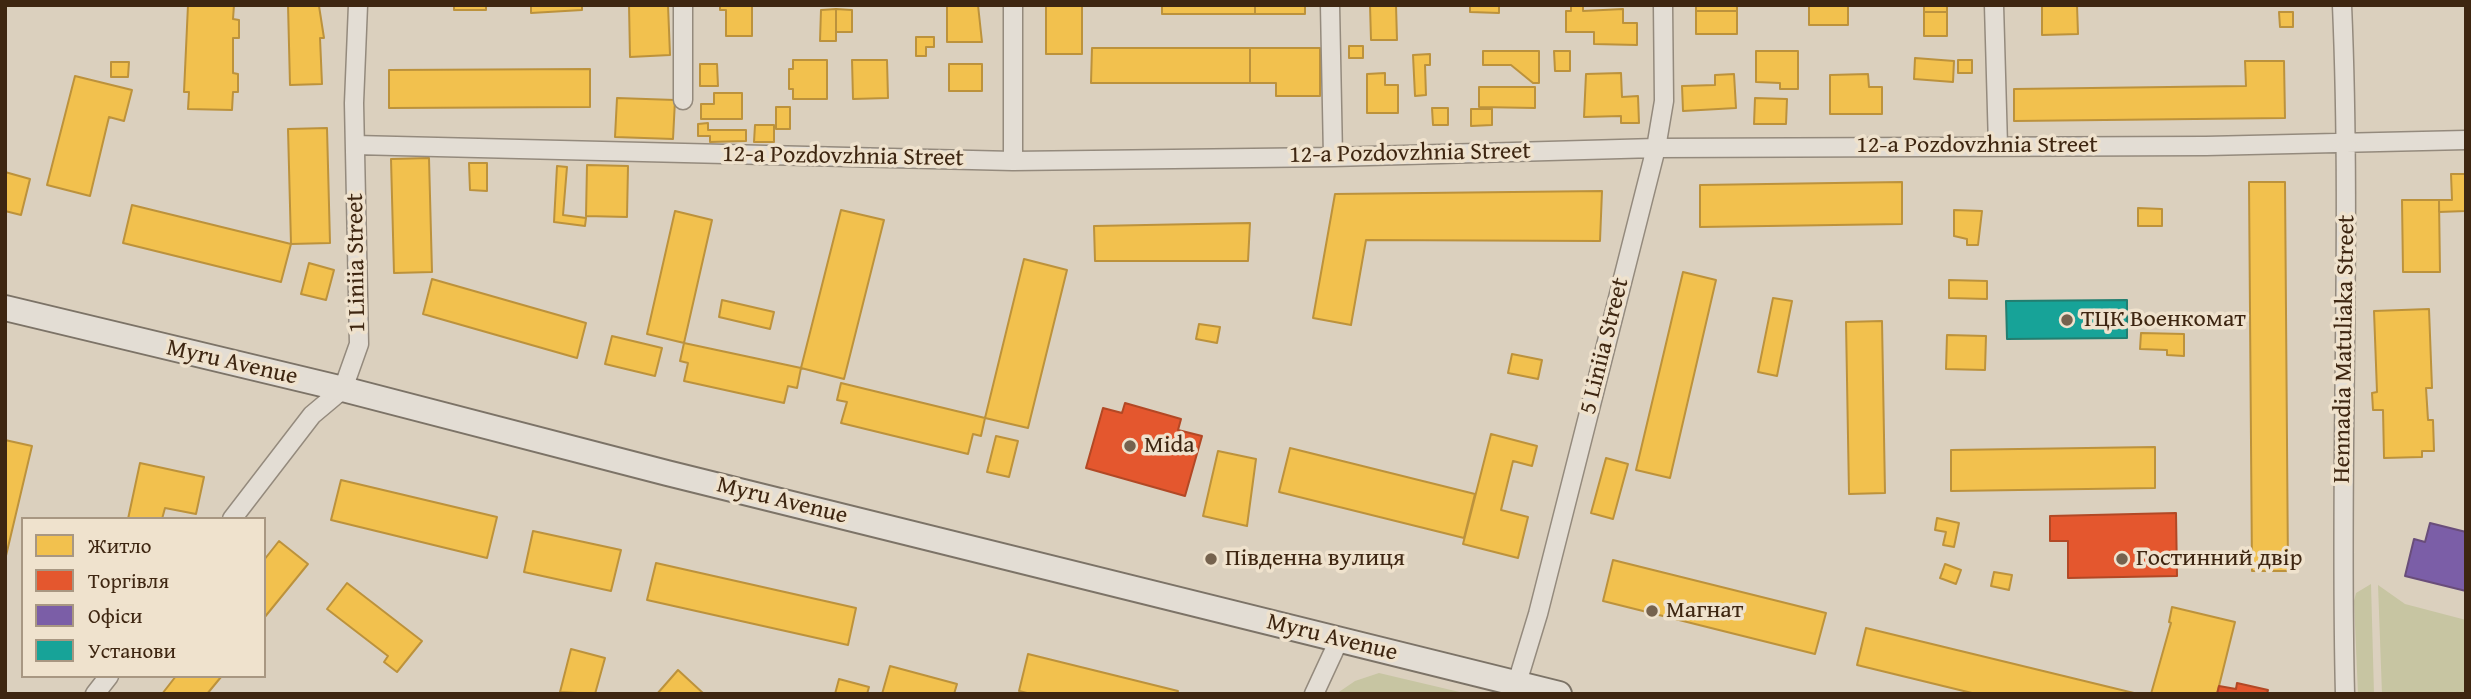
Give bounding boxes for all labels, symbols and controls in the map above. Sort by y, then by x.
street label: 12-a Pozdovzhnia Street [1856,132,2098,160]
street label: 12-a Pozdovzhnia Street [1289,137,1531,171]
street label: 12-a Pozdovzhnia Street [722,140,964,174]
street label: 1 Liniia Street [341,193,373,333]
street label: Hennadia Matuliaka Street [2328,215,2362,483]
street label: 5 Liniia Street [1574,275,1636,417]
place label: ТЦК Военкомат [2081,306,2246,334]
marker: ТЦК Военкомат [2059,312,2075,328]
street label: Myru Avenue [164,334,300,392]
place label: Mida [1144,432,1195,460]
marker: Mida [1122,438,1138,454]
street label: Myru Avenue [714,471,850,531]
legend [21,517,266,678]
text: Житло [88,530,152,561]
place label: Південна вулиця [1225,545,1405,573]
place label: Гостинний двір [2136,545,2302,573]
marker: Південна вулиця [1203,551,1219,567]
marker: Гостинний двір [2114,551,2130,567]
text: Торгівля [88,565,169,596]
place label: Магнат [1666,597,1743,625]
text: Офіси [88,600,143,631]
marker: Магнат [1644,603,1660,619]
street label: Myru Avenue [1264,608,1400,668]
text: Установи [88,635,176,666]

